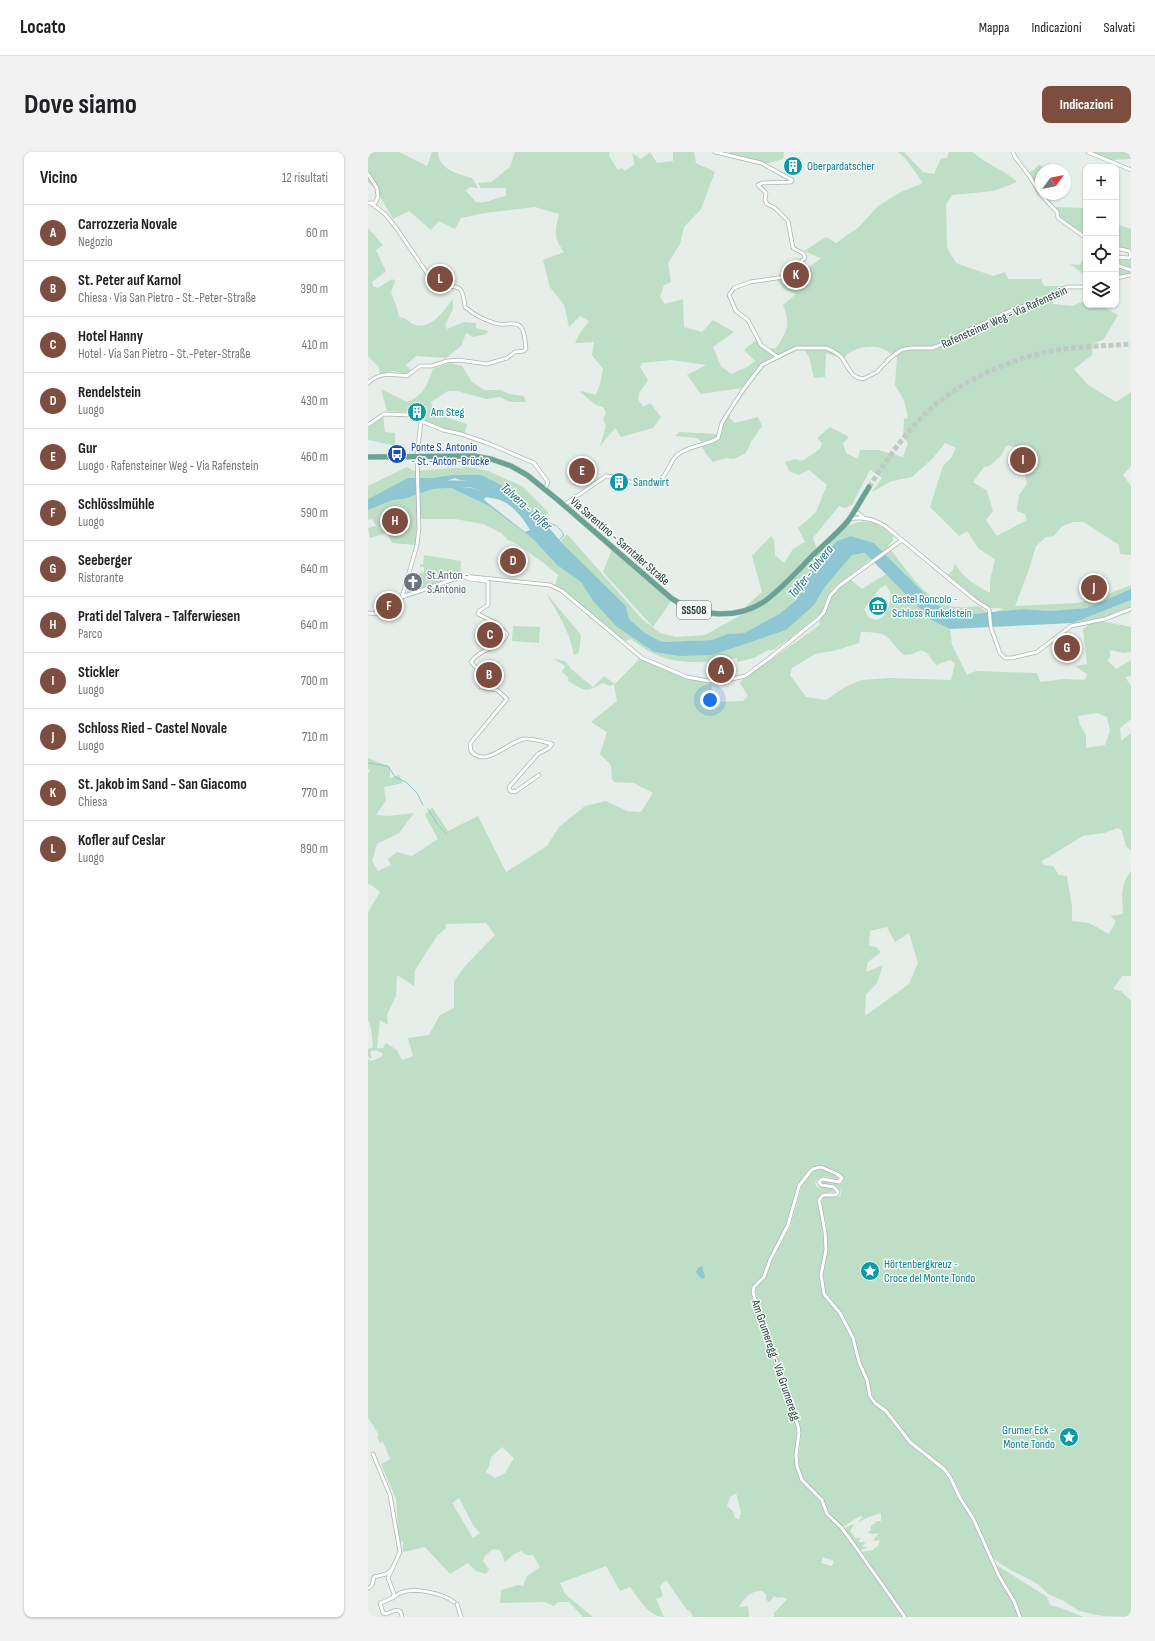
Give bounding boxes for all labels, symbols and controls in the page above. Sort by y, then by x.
text: Locato [20,16,66,39]
text: Mappa [979,19,1009,36]
text: Indicazioni [1031,19,1082,36]
text: Salvati [1104,19,1135,36]
button: Indicazioni [1042,86,1131,123]
text: Dove siamo [24,88,137,121]
building icon: Oberpardatscher [782,155,804,177]
place label: Oberpardatscher [807,159,875,174]
north arrow [1035,164,1071,200]
map controls [1083,164,1119,308]
button: + [1083,164,1119,200]
text: Vicino [40,168,77,188]
text: 12 risultati [282,170,328,186]
button: − [1083,200,1119,236]
text: Carrozzeria Novale [78,215,177,234]
text: A [50,225,56,241]
text: 60 m [306,225,328,241]
text: Negozio [78,234,113,250]
button: locate [1083,236,1119,272]
pin: K [783,260,809,290]
pin: L [427,264,453,294]
text: St. Peter auf Karnol [78,271,181,290]
button: layers [1083,272,1119,308]
text: B [50,281,56,297]
text: 390 m [301,281,328,297]
street label: Rafensteiner Weg - Via Rafenstein [939,283,1069,352]
text: Chiesa · Via San Pietro - St.-Peter-Straße [78,290,256,306]
text: Hotel Hanny [78,327,143,346]
text: C [50,337,56,353]
text: 410 m [302,337,328,353]
text: Hotel · Via San Pietro - St.-Peter-Straße [78,346,250,362]
text: Rendelstein [78,383,141,402]
text: D [50,393,56,409]
text: 430 m [301,393,328,409]
building icon: Am Steg [406,401,428,423]
text: Luogo [78,402,104,418]
place label: Am Steg [430,405,465,420]
text: Gur [78,439,97,458]
place label: Ponte S. Antonio - St.-Anton-Brücke [411,440,489,469]
bus stop icon: Ponte S. Antonio - St.-Anton-Brücke [386,443,408,465]
pin: I [1010,445,1036,475]
text: E [50,449,56,465]
text: 460 m [301,449,328,465]
pin: E [569,456,595,486]
text: Luogo · Rafensteiner Weg - Via Rafenstein [78,458,258,474]
building icon: Sandwirt [608,471,630,493]
place label: Sandwirt [633,475,669,490]
water label: Talvera - Talfer [497,480,556,535]
street label: Via Sarentino - Sarntaler Straße [567,494,673,589]
text: Schlösslmühle [78,495,154,514]
text: F [50,505,56,521]
text: 590 m [301,505,328,521]
pin: H [382,506,408,536]
text: Luogo [78,514,104,530]
water label: Talfer - Talvera [785,541,837,601]
pin: D [500,546,526,576]
text: Seeberger [78,551,132,570]
text: G [50,561,56,577]
text: 640 m [300,561,328,577]
place label: St.Anton - S.Antonio [427,568,469,597]
text: Ristorante [78,570,124,586]
church icon: St.Anton - S.Antonio [402,571,424,593]
pin: J [1081,573,1107,603]
pin: F [376,591,402,621]
place label: Castel Roncolo - Schloss Runkelstein [892,592,972,621]
museum icon: Castel Roncolo - Schloss Runkelstein [867,595,889,617]
road number: SS508 [677,601,711,619]
text: Prati del Talvera - Talferwiesen [78,607,240,626]
text: H [50,617,56,633]
text: 640 m [300,617,328,633]
pin: C [477,620,503,650]
text: Parco [78,626,102,642]
pin: G [1054,633,1080,663]
pin: A [708,655,734,685]
pin: B [476,660,502,690]
text: Stickler [78,663,120,682]
text: I [52,673,54,689]
text: 700 m [301,673,328,689]
text: Luogo [78,682,104,698]
your location [700,690,720,710]
text: Schloss Ried - Castel Novale [78,719,227,738]
text: J [52,729,54,745]
text: 710 m [302,729,328,745]
text: Luogo [78,738,104,754]
text: St. Jakob im Sand - San Giacomo [78,775,247,794]
text: K [50,785,56,801]
text: 770 m [301,785,328,801]
text: Chiesa [78,794,107,810]
text: Kofler auf Ceslar [78,831,165,850]
text: L [50,841,56,857]
text: 890 m [300,841,328,857]
text: Luogo [78,850,104,866]
place label: Hörtenbergkreuz - Croce del Monte Tondo [884,1257,975,1286]
place icon: Hörtenbergkreuz - Croce del Monte Tondo [859,1260,881,1282]
street label: Am Grumeregg - Via Grumeregg [747,1297,803,1423]
place label: Grumer Eck - Monte Tondo [1002,1423,1055,1452]
place icon: Grumer Eck - Monte Tondo [1058,1426,1080,1448]

